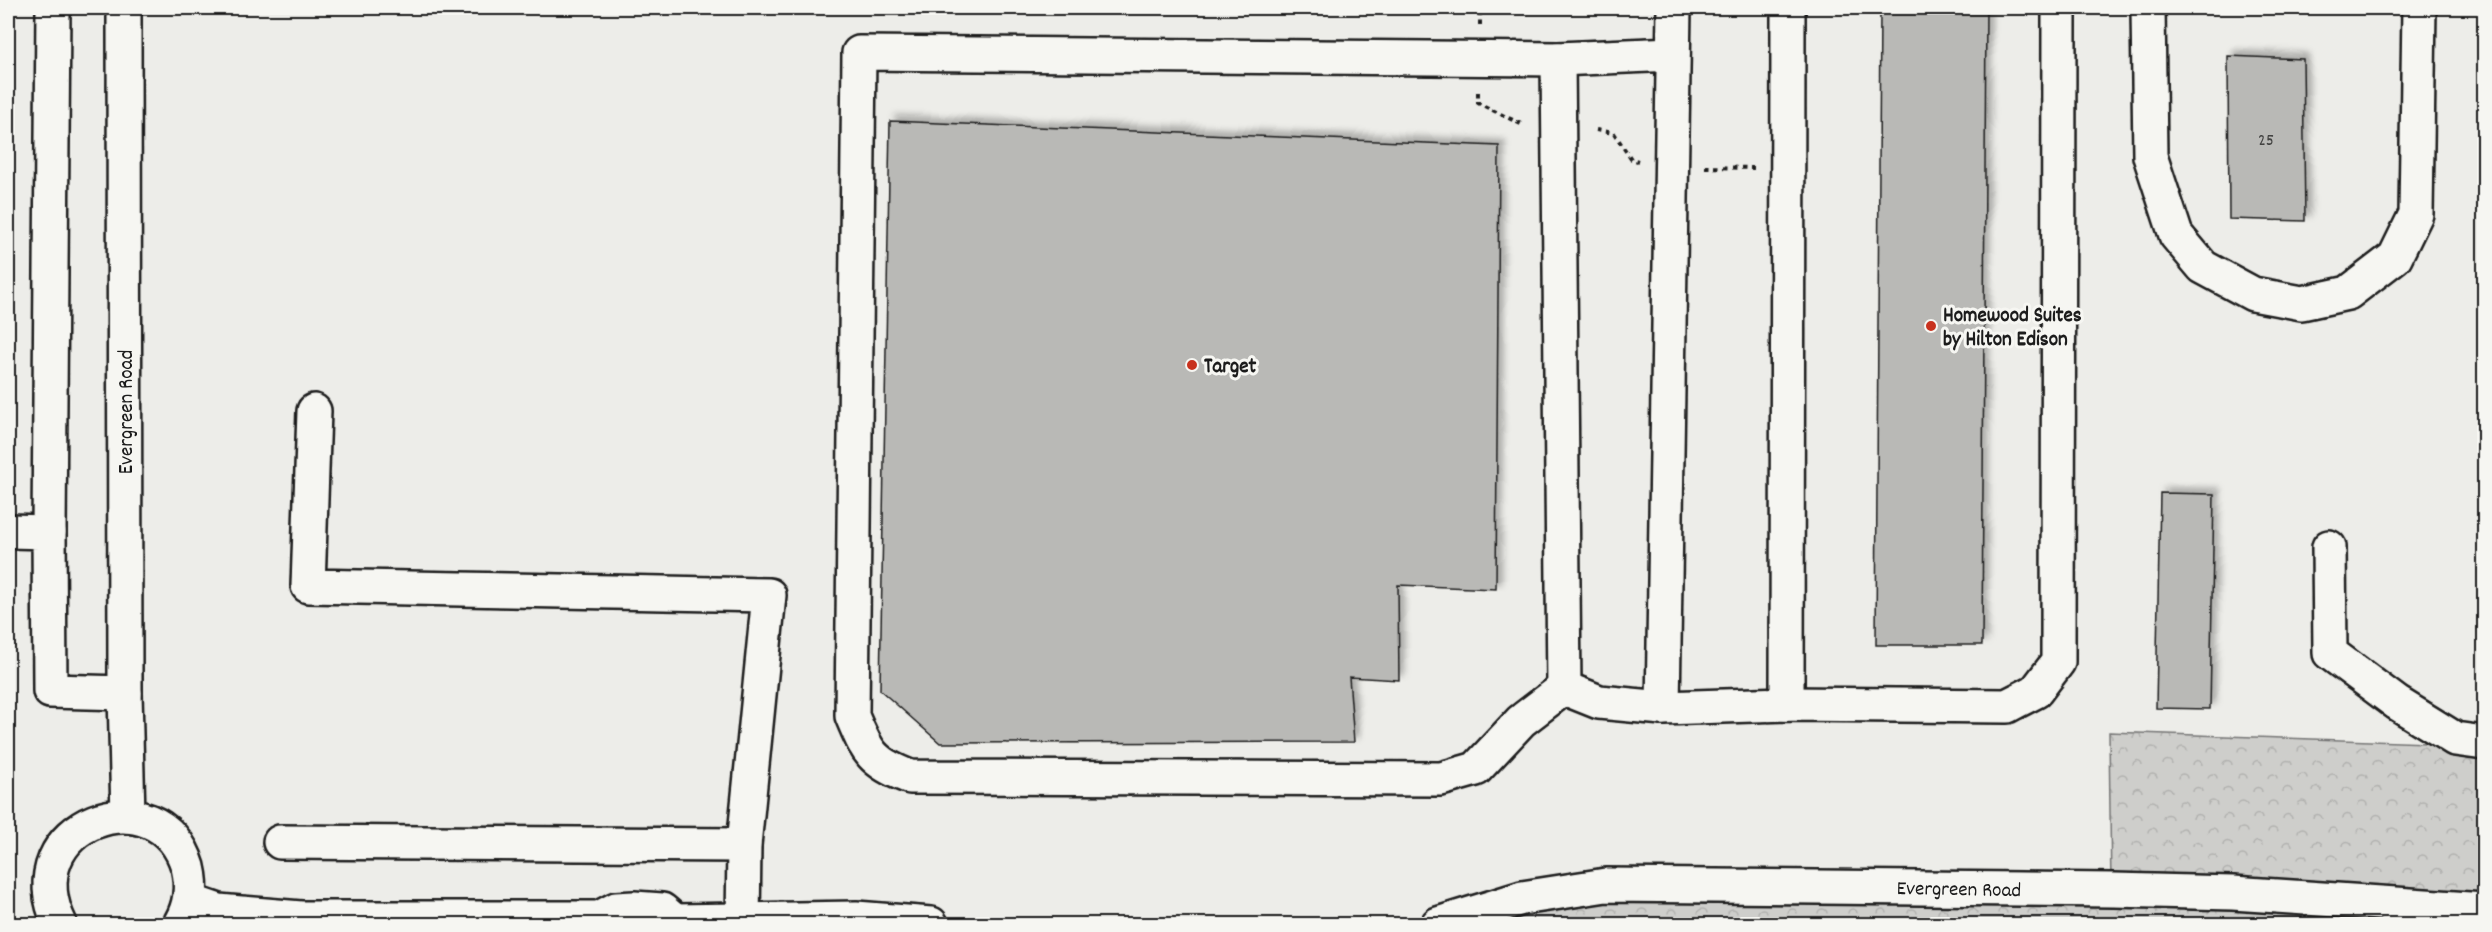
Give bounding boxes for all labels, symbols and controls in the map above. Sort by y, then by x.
house number: 25 [2258,129,2274,154]
place label: Homewood Suites by Hilton Edison [1943,302,2082,356]
marker: Homewood Suites by Hilton Edison [1924,319,1938,333]
street label: Evergreen Road [113,350,143,474]
place label: Target [1204,353,1256,383]
marker: Target [1185,358,1199,372]
street label: Evergreen Road [1896,875,2021,907]

